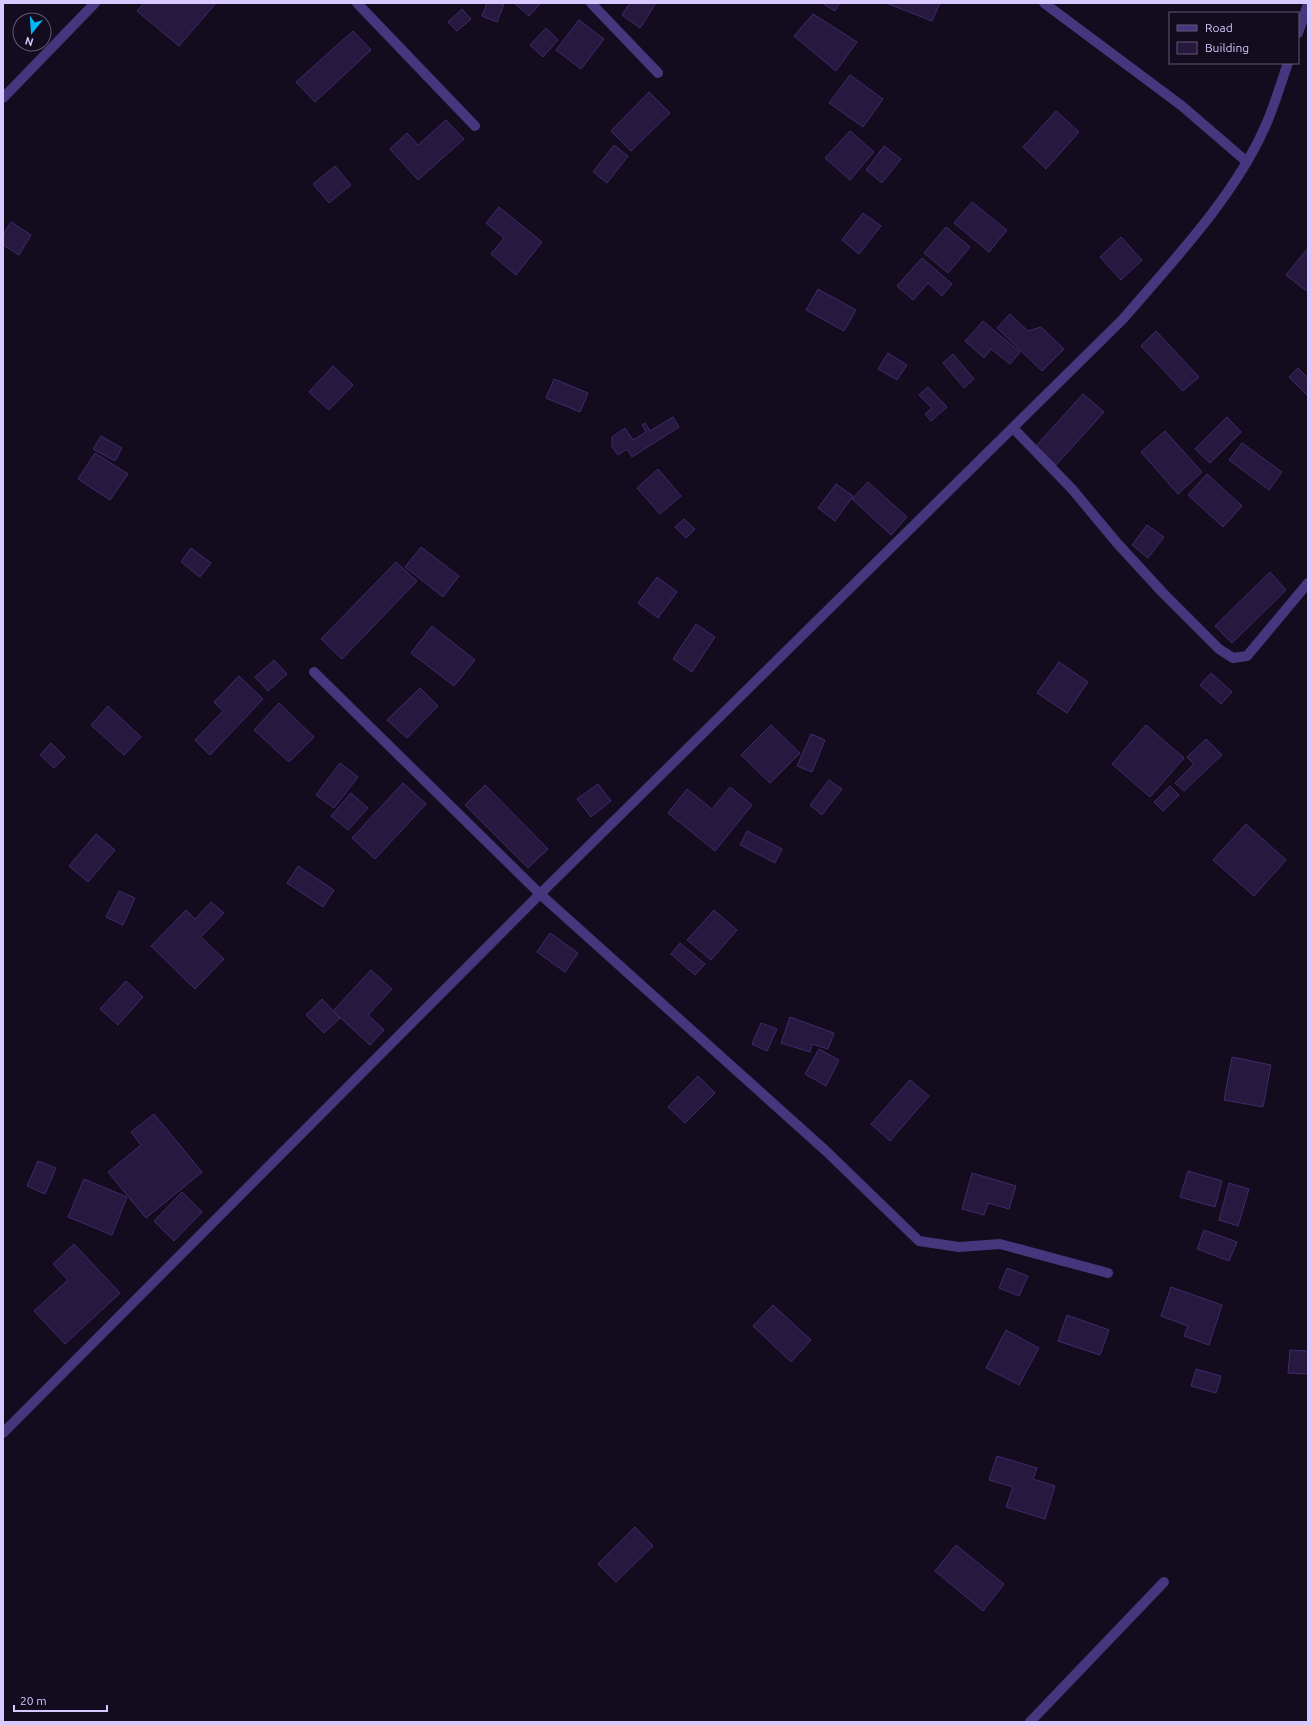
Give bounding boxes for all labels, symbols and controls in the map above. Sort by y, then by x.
north arrow [12,12,52,52]
legend [1169,12,1299,64]
text: Road [1205,21,1233,34]
text: N [23,35,35,49]
text: Building [1205,41,1249,54]
scale bar [14,1687,107,1713]
text: 20 m [20,1694,47,1707]

